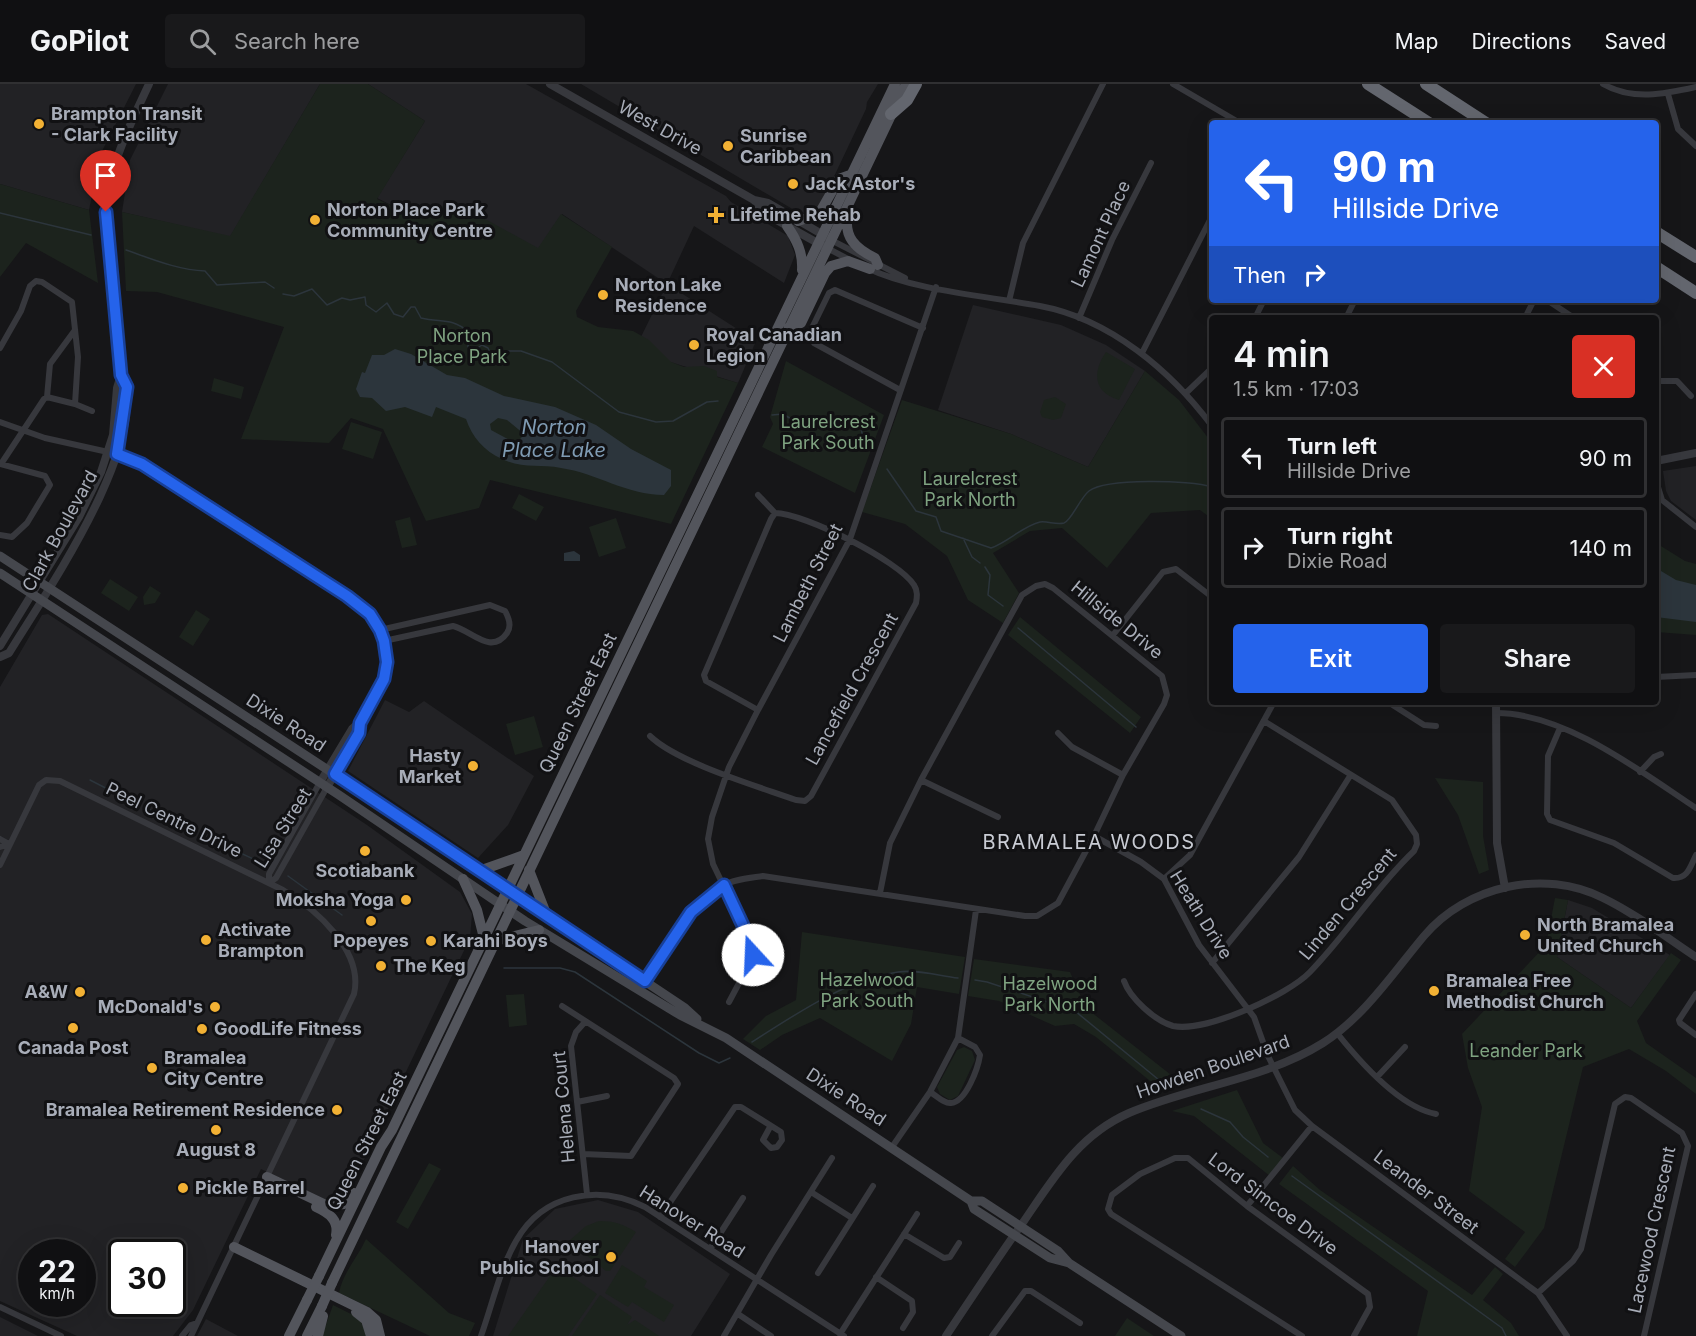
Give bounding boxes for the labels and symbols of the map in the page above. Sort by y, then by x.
street label: West Drive [615,96,706,159]
place label: Brampton Transit - Clark Facility [51,103,203,145]
marker: Brampton Transit - Clark Facility [32,117,46,131]
place label: Sunrise Caribbean [740,125,831,167]
marker: Sunrise Caribbean [721,139,735,153]
pin [80,150,131,212]
place label: Jack Astor's [805,173,915,194]
marker: Jack Astor's [786,177,800,191]
street label: Lamont Place [1067,177,1134,290]
place label: Norton Place Park Community Centre [327,199,493,241]
place label: Lifetime Rehab [730,204,861,225]
marker: Lifetime Rehab [707,206,725,224]
marker: Norton Place Park Community Centre [308,213,322,227]
place label: Norton Lake Residence [615,274,722,316]
marker: Norton Lake Residence [596,288,610,302]
place label: Royal Canadian Legion [706,324,842,366]
park label: Norton Place Park [417,325,507,367]
marker: Royal Canadian Legion [687,338,701,352]
park label: Laurelcrest Park South [781,411,876,453]
water label: Norton Place Lake [502,415,606,462]
street label: Clark Boulevard [18,467,101,595]
park label: Laurelcrest Park North [923,468,1018,510]
street label: Lambeth Street [769,520,846,645]
street label: Hillside Drive [1067,576,1167,663]
street label: Lancefield Crescent [801,609,902,768]
street label: Queen Street East [535,629,621,776]
street label: Dixie Road [243,689,330,756]
place label: Hasty Market [399,745,461,787]
marker: Hasty Market [466,759,480,773]
street label: Peel Centre Drive [103,778,246,862]
street label: Lisa Street [250,784,315,871]
district label: BRAMALEA WOODS [983,830,1195,854]
street label: Linden Crescent [1295,843,1401,964]
marker: Scotiabank [358,844,372,858]
place label: Scotiabank [316,860,415,881]
street label: Heath Drive [1166,867,1237,963]
place label: Moksha Yoga [276,889,394,910]
marker: Moksha Yoga [399,893,413,907]
marker: Popeyes [364,914,378,928]
place label: North Bramalea United Church [1537,914,1674,956]
place label: Activate Brampton [218,919,304,961]
position arrow [721,923,785,987]
marker: North Bramalea United Church [1518,928,1532,942]
place label: Popeyes [333,930,409,951]
place label: Karahi Boys [443,930,548,951]
marker: Activate Brampton [199,933,213,947]
marker: Karahi Boys [424,934,438,948]
place label: The Keg [393,955,466,976]
marker: The Keg [374,959,388,973]
park label: Hazelwood Park South [819,969,915,1011]
place label: Bramalea Free Methodist Church [1446,970,1604,1012]
park label: Hazelwood Park North [1002,973,1098,1015]
place label: A&W [25,981,68,1002]
marker: Bramalea Free Methodist Church [1427,984,1441,998]
marker: A&W [73,985,87,999]
place label: McDonald's [98,996,203,1017]
marker: McDonald's [208,1000,222,1014]
place label: GoodLife Fitness [214,1018,362,1039]
marker: Canada Post [66,1021,80,1035]
marker: GoodLife Fitness [195,1022,209,1036]
street label: Howden Boulevard [1133,1030,1292,1103]
place label: Canada Post [18,1037,129,1058]
park label: Leander Park [1469,1040,1583,1061]
place label: Bramalea City Centre [164,1047,264,1089]
street label: Helena Court [548,1050,579,1164]
marker: Bramalea City Centre [145,1061,159,1075]
street label: Dixie Road [803,1063,890,1130]
street label: Queen Street East [322,1068,411,1214]
place label: Bramalea Retirement Residence [46,1099,325,1120]
marker: Bramalea Retirement Residence [330,1103,344,1117]
marker: August 8 [209,1123,223,1137]
place label: August 8 [176,1139,256,1160]
street label: Leander Street [1370,1145,1483,1238]
street label: Lacewood Crescent [1624,1145,1679,1315]
street label: Lord Simcoe Drive [1204,1148,1342,1259]
place label: Pickle Barrel [195,1177,305,1198]
marker: Pickle Barrel [176,1181,190,1195]
street label: Hanover Road [636,1181,749,1262]
place label: Hanover Public School [480,1236,599,1278]
speed limit sign: 30 [108,1239,186,1317]
marker: Hanover Public School [604,1250,618,1264]

